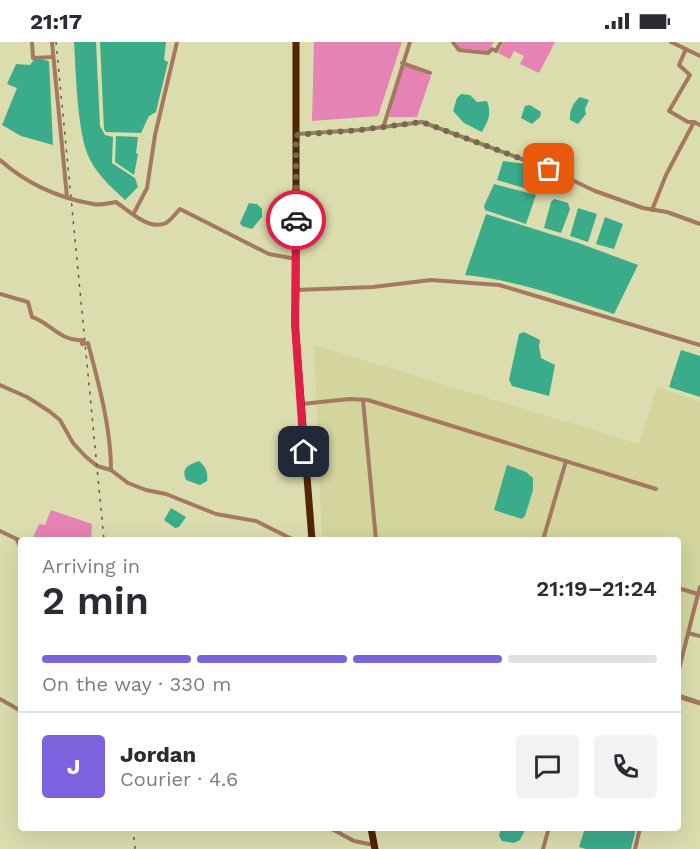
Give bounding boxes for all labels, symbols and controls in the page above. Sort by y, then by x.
text: 21:17 [30,9,82,34]
pin [523,143,574,194]
icon: bag [532,152,565,185]
courier [266,190,326,250]
icon: car [280,204,313,237]
pin [278,426,329,477]
icon: home [287,435,320,468]
text: Arriving in [42,554,140,578]
text: 21:19–21:24 [536,576,657,601]
text: 2 min [42,578,149,623]
text: On the way · 330 m [42,672,231,696]
button: chat [516,735,579,798]
button: phone [594,735,657,798]
text: Jordan [120,742,196,767]
text: J [67,754,80,779]
text: Courier · 4.6 [120,767,238,791]

